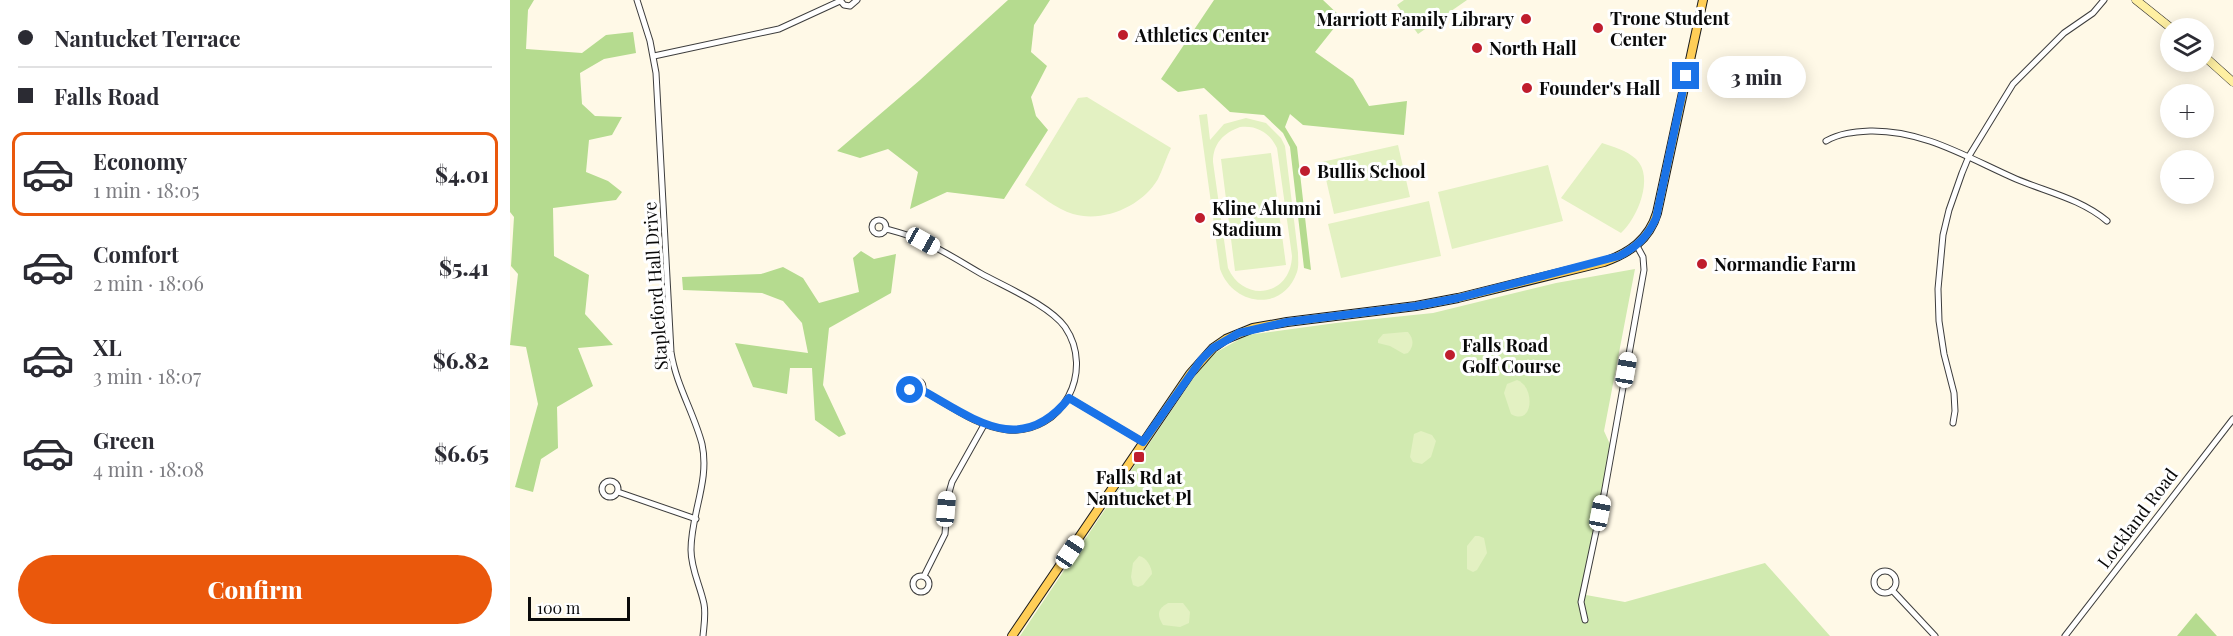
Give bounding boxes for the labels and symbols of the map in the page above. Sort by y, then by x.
place label: Trone Student Center [1610,6,1730,51]
place label: Marriott Family Library [1316,7,1515,31]
marker: Marriott Family Library [1519,12,1533,26]
marker: Trone Student Center [1591,21,1605,35]
place label: Athletics Center [1134,23,1269,47]
marker: Athletics Center [1116,28,1130,42]
place label: North Hall [1489,36,1577,60]
marker: North Hall [1470,41,1484,55]
callout: 3 min [1707,55,1806,97]
route end [1672,62,1699,89]
place label: Founder's Hall [1539,76,1661,100]
marker: Founder's Hall [1520,81,1534,95]
place label: Bullis School [1317,159,1426,183]
marker: Bullis School [1298,164,1312,178]
place label: Kline Alumni Stadium [1212,196,1322,241]
street label: Stapleford Hall Drive [637,201,673,371]
marker: Kline Alumni Stadium [1193,211,1207,225]
car [903,224,943,258]
place label: Normandie Farm [1714,252,1857,276]
marker: Normandie Farm [1695,257,1709,271]
place label: Falls Road Golf Course [1462,333,1561,378]
marker: Falls Road Golf Course [1443,348,1457,362]
car [1614,351,1638,389]
route start [896,376,923,403]
marker: Falls Rd at Nantucket Pl [1132,450,1146,464]
street label: Lockland Road [2092,463,2183,573]
place label: Falls Rd at Nantucket Pl [1086,465,1192,510]
car [935,490,957,528]
car [1588,494,1612,532]
car [1052,532,1088,572]
scale bar [528,594,630,622]

